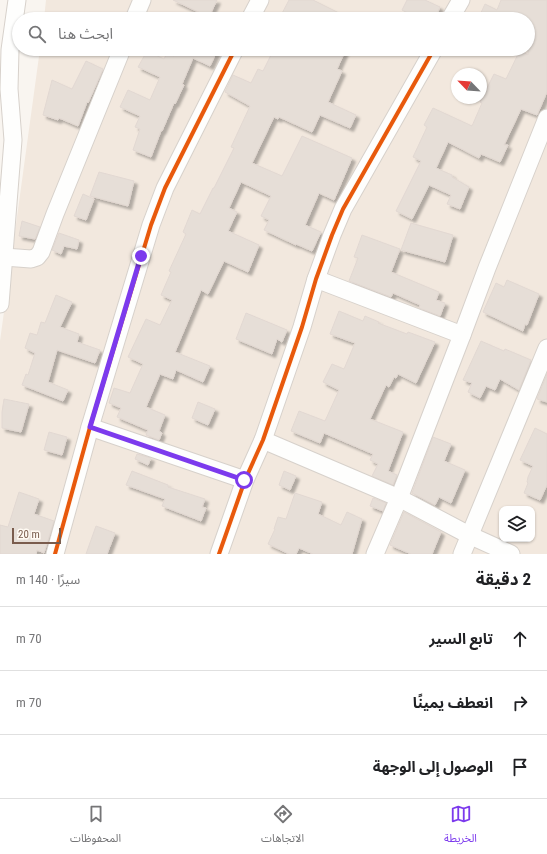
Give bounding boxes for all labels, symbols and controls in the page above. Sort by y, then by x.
search box [12,12,535,56]
icon: search [26,23,48,45]
text: ابحث هنا [58,25,113,43]
north arrow [451,68,487,104]
route end [132,247,150,265]
route start [235,471,253,489]
map controls [499,506,535,542]
button: layers [499,506,535,542]
scale bar [12,526,61,545]
text: 20 m [18,528,40,541]
text: 2 دقيقة [476,569,531,589]
text: سيرًا · 140 m [16,572,80,587]
icon: ahead [509,628,531,650]
text: تابع السير [429,630,493,648]
text: 70 m [16,631,42,646]
icon: right [509,692,531,714]
text: انعطف يمينًا [413,694,493,712]
text: 70 m [16,695,42,710]
icon: arrive [509,756,531,778]
text: الوصول إلى الوجهة [373,758,493,776]
tab: المحفوظات [70,803,121,850]
tab: الاتجاهات [261,803,304,850]
tab: الخريطة [444,803,477,850]

